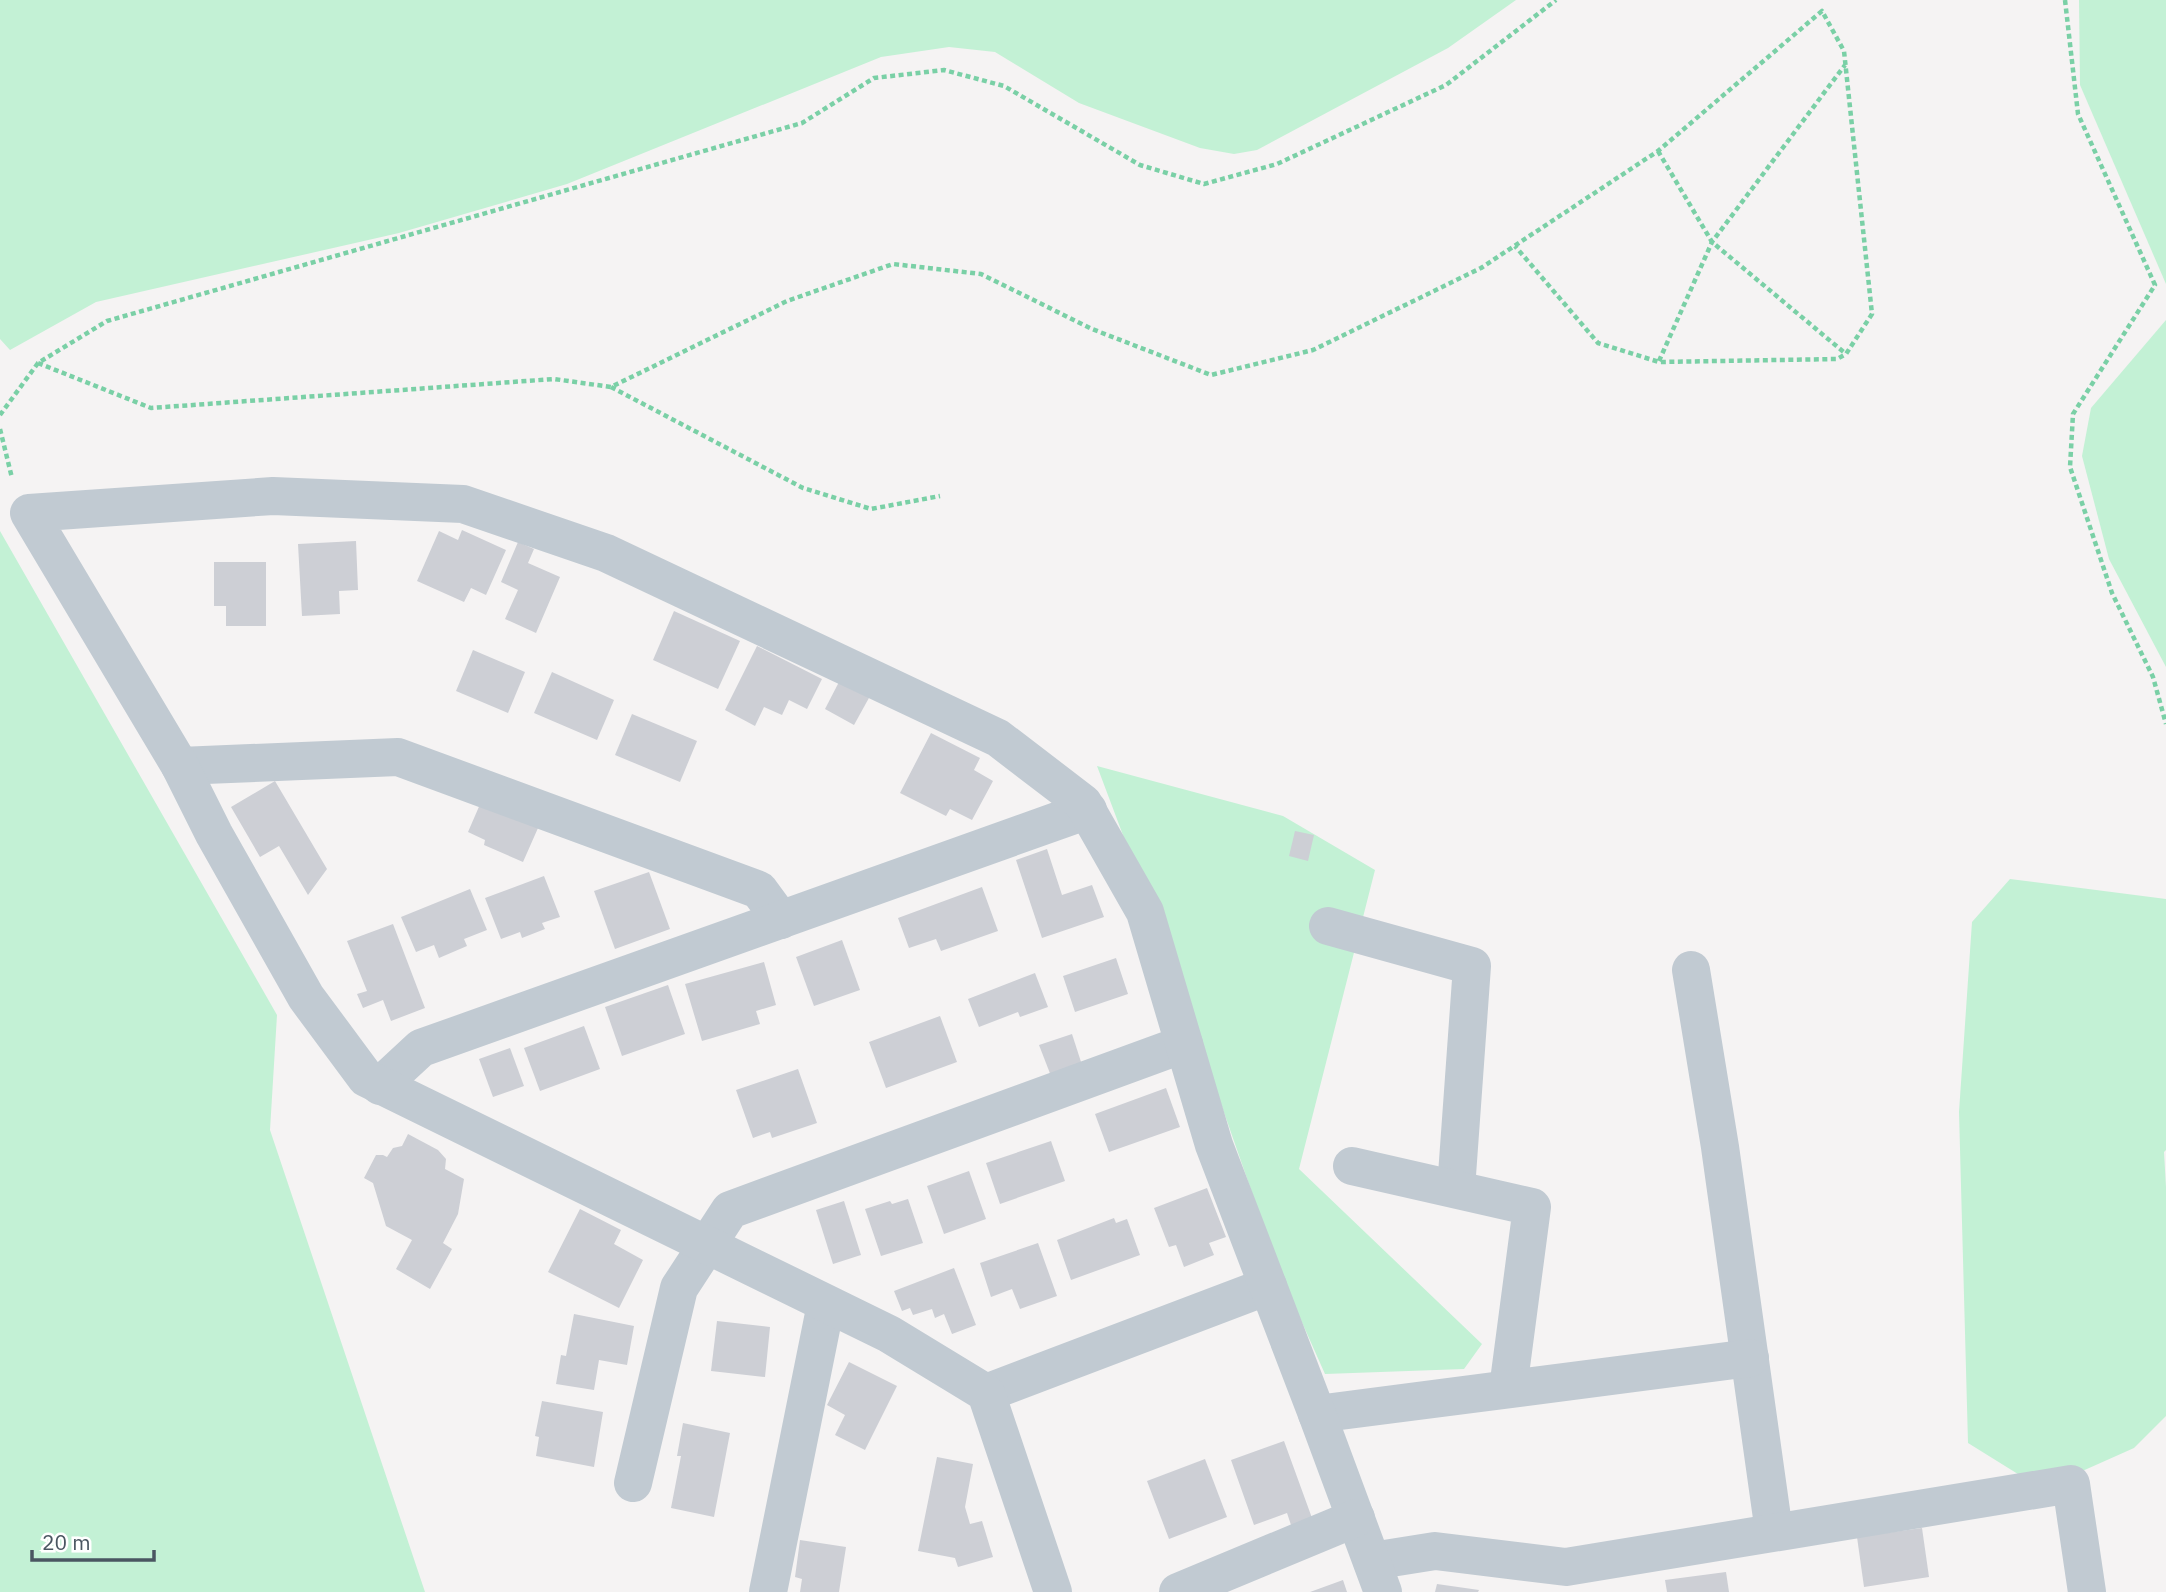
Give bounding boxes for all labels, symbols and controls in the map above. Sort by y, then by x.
scale bar [32,1518,154,1562]
text: 20 m [42,1528,91,1556]

